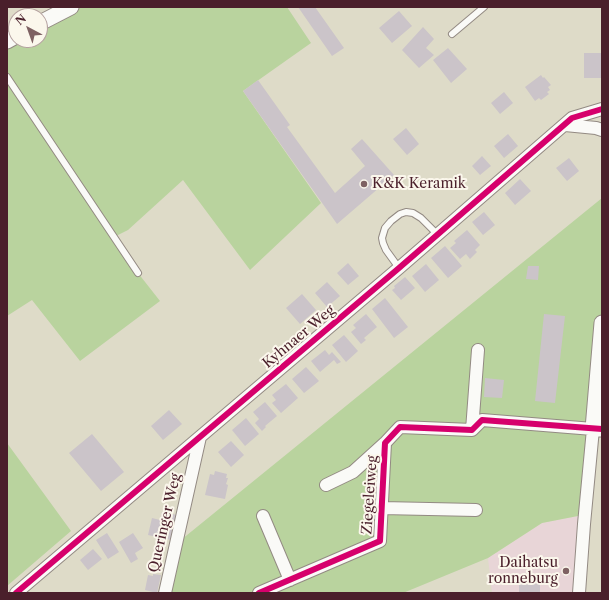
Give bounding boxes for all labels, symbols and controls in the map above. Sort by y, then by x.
north arrow [8,8,48,48]
text: N [13,11,29,28]
place label: K&K Keramik [372,176,466,192]
marker: K&K Keramik [359,179,369,189]
street label: Kyhnaer Weg [259,302,339,372]
street label: Ziegeleiweg [359,455,381,535]
street label: Queringer Weg [145,472,185,574]
place label: Daihatsu ronneburg [488,555,558,588]
marker: Daihatsu ronneburg [561,566,571,576]

